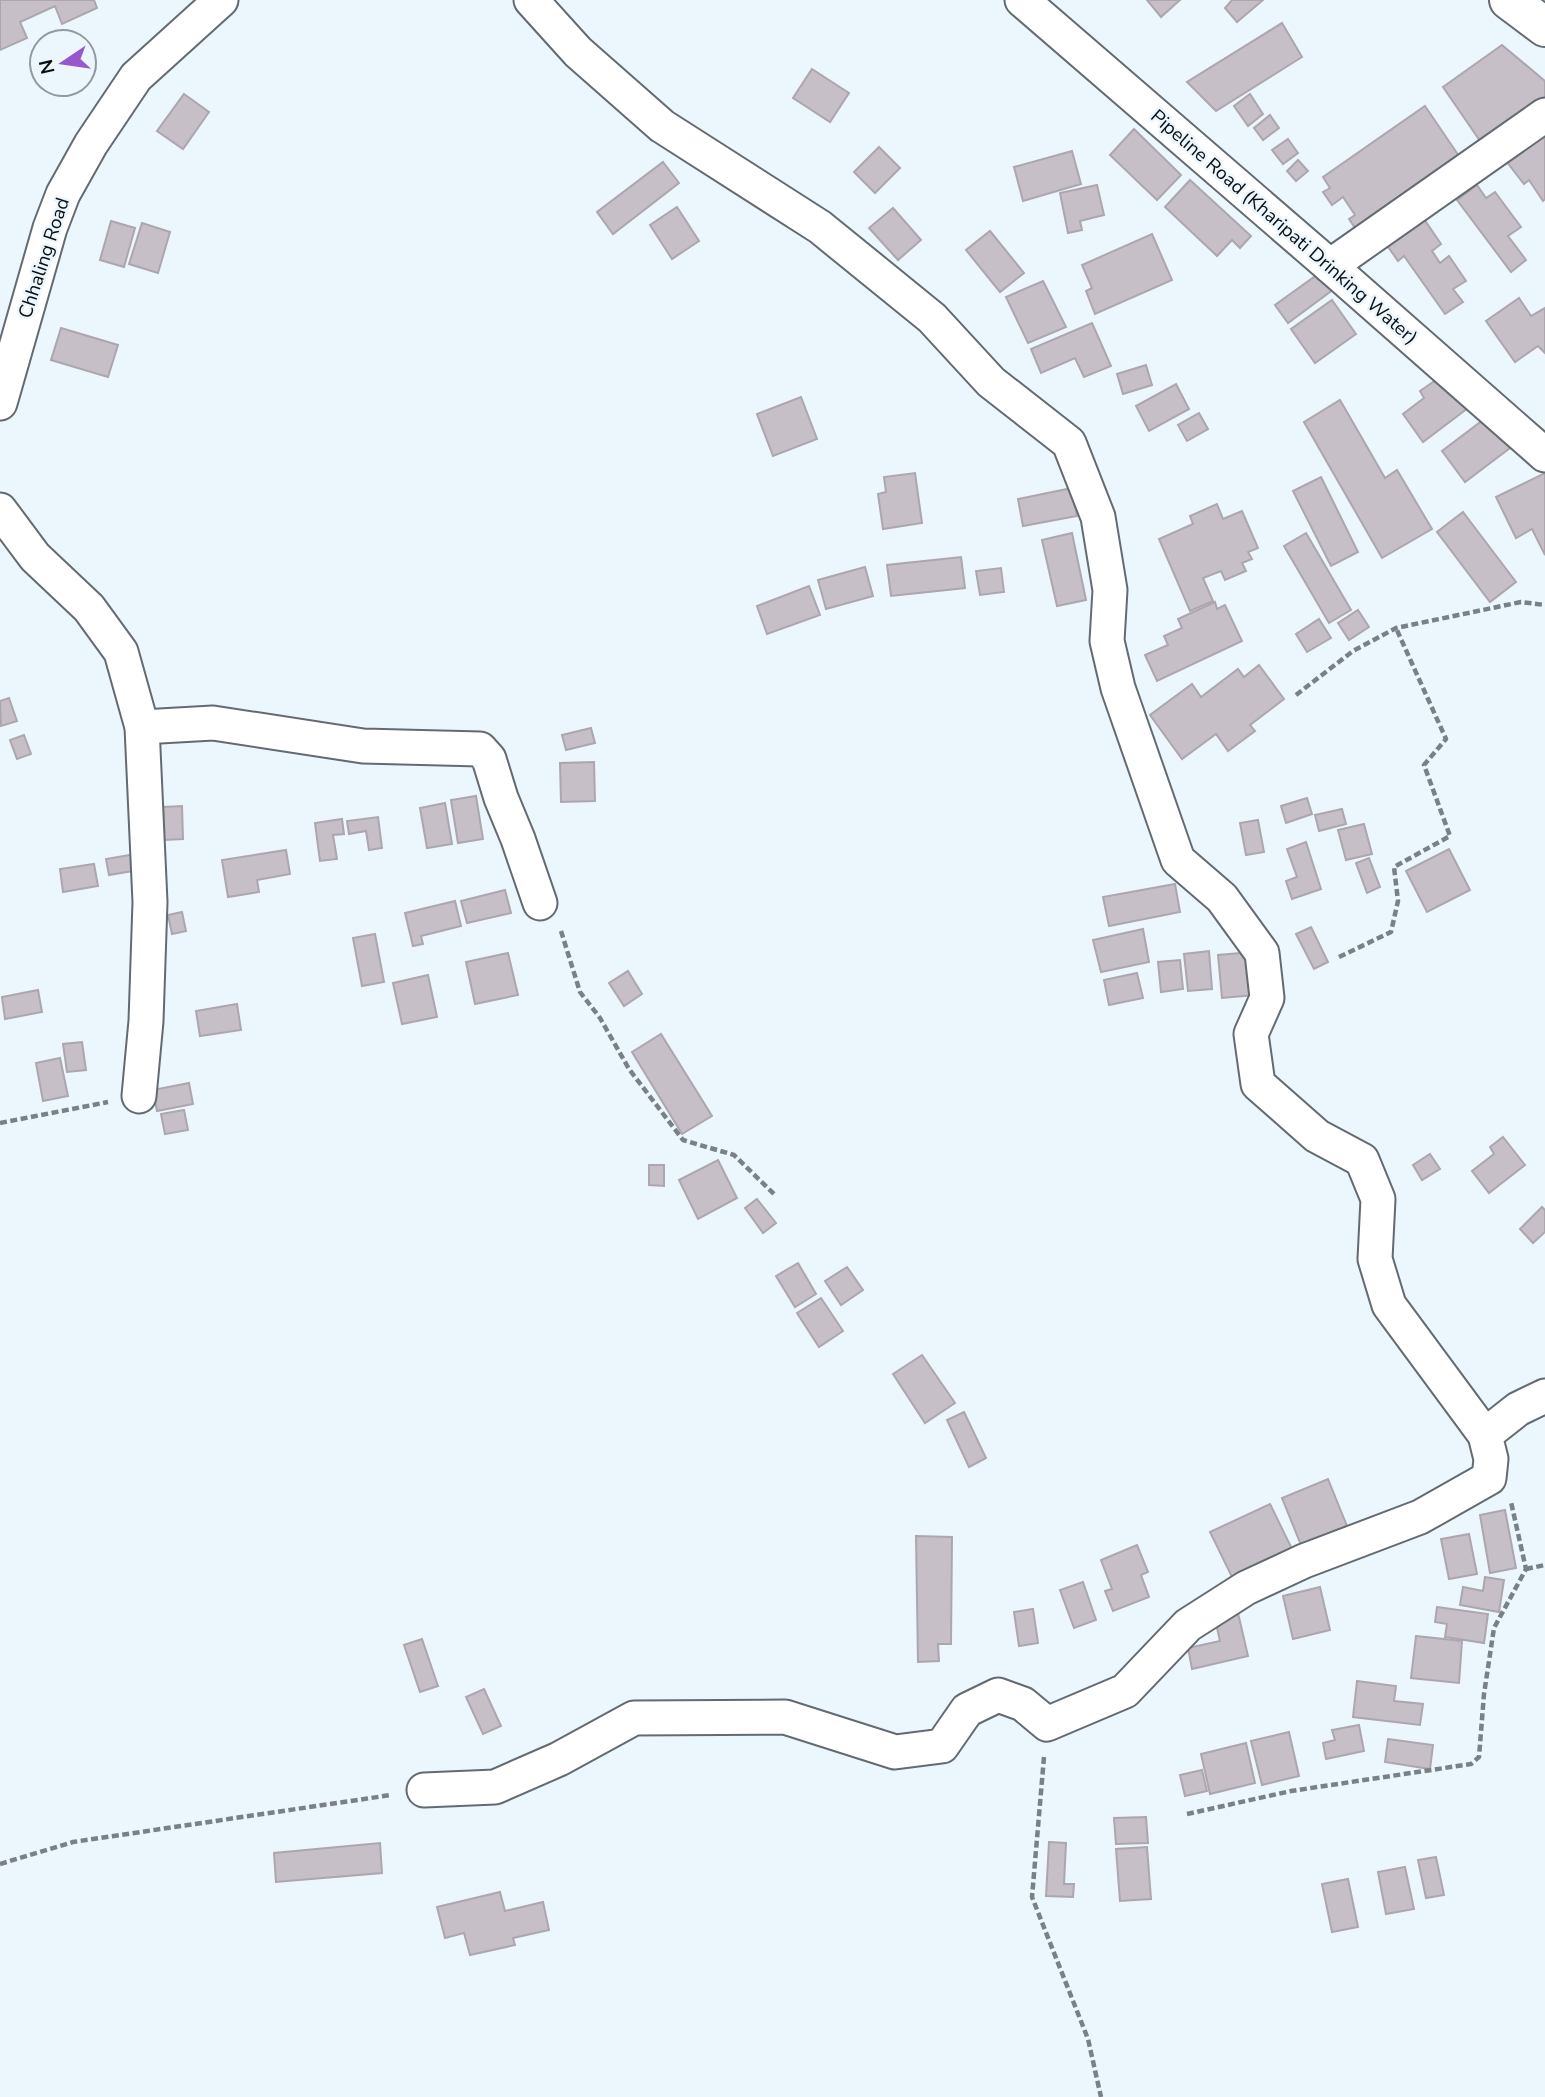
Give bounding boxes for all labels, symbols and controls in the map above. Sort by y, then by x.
north arrow [28,28,98,98]
text: N [33,57,62,76]
street label: Pipeline Road (Kharipati Drinking Water) [1145,104,1423,350]
street label: Chhaling Road [12,194,76,322]

